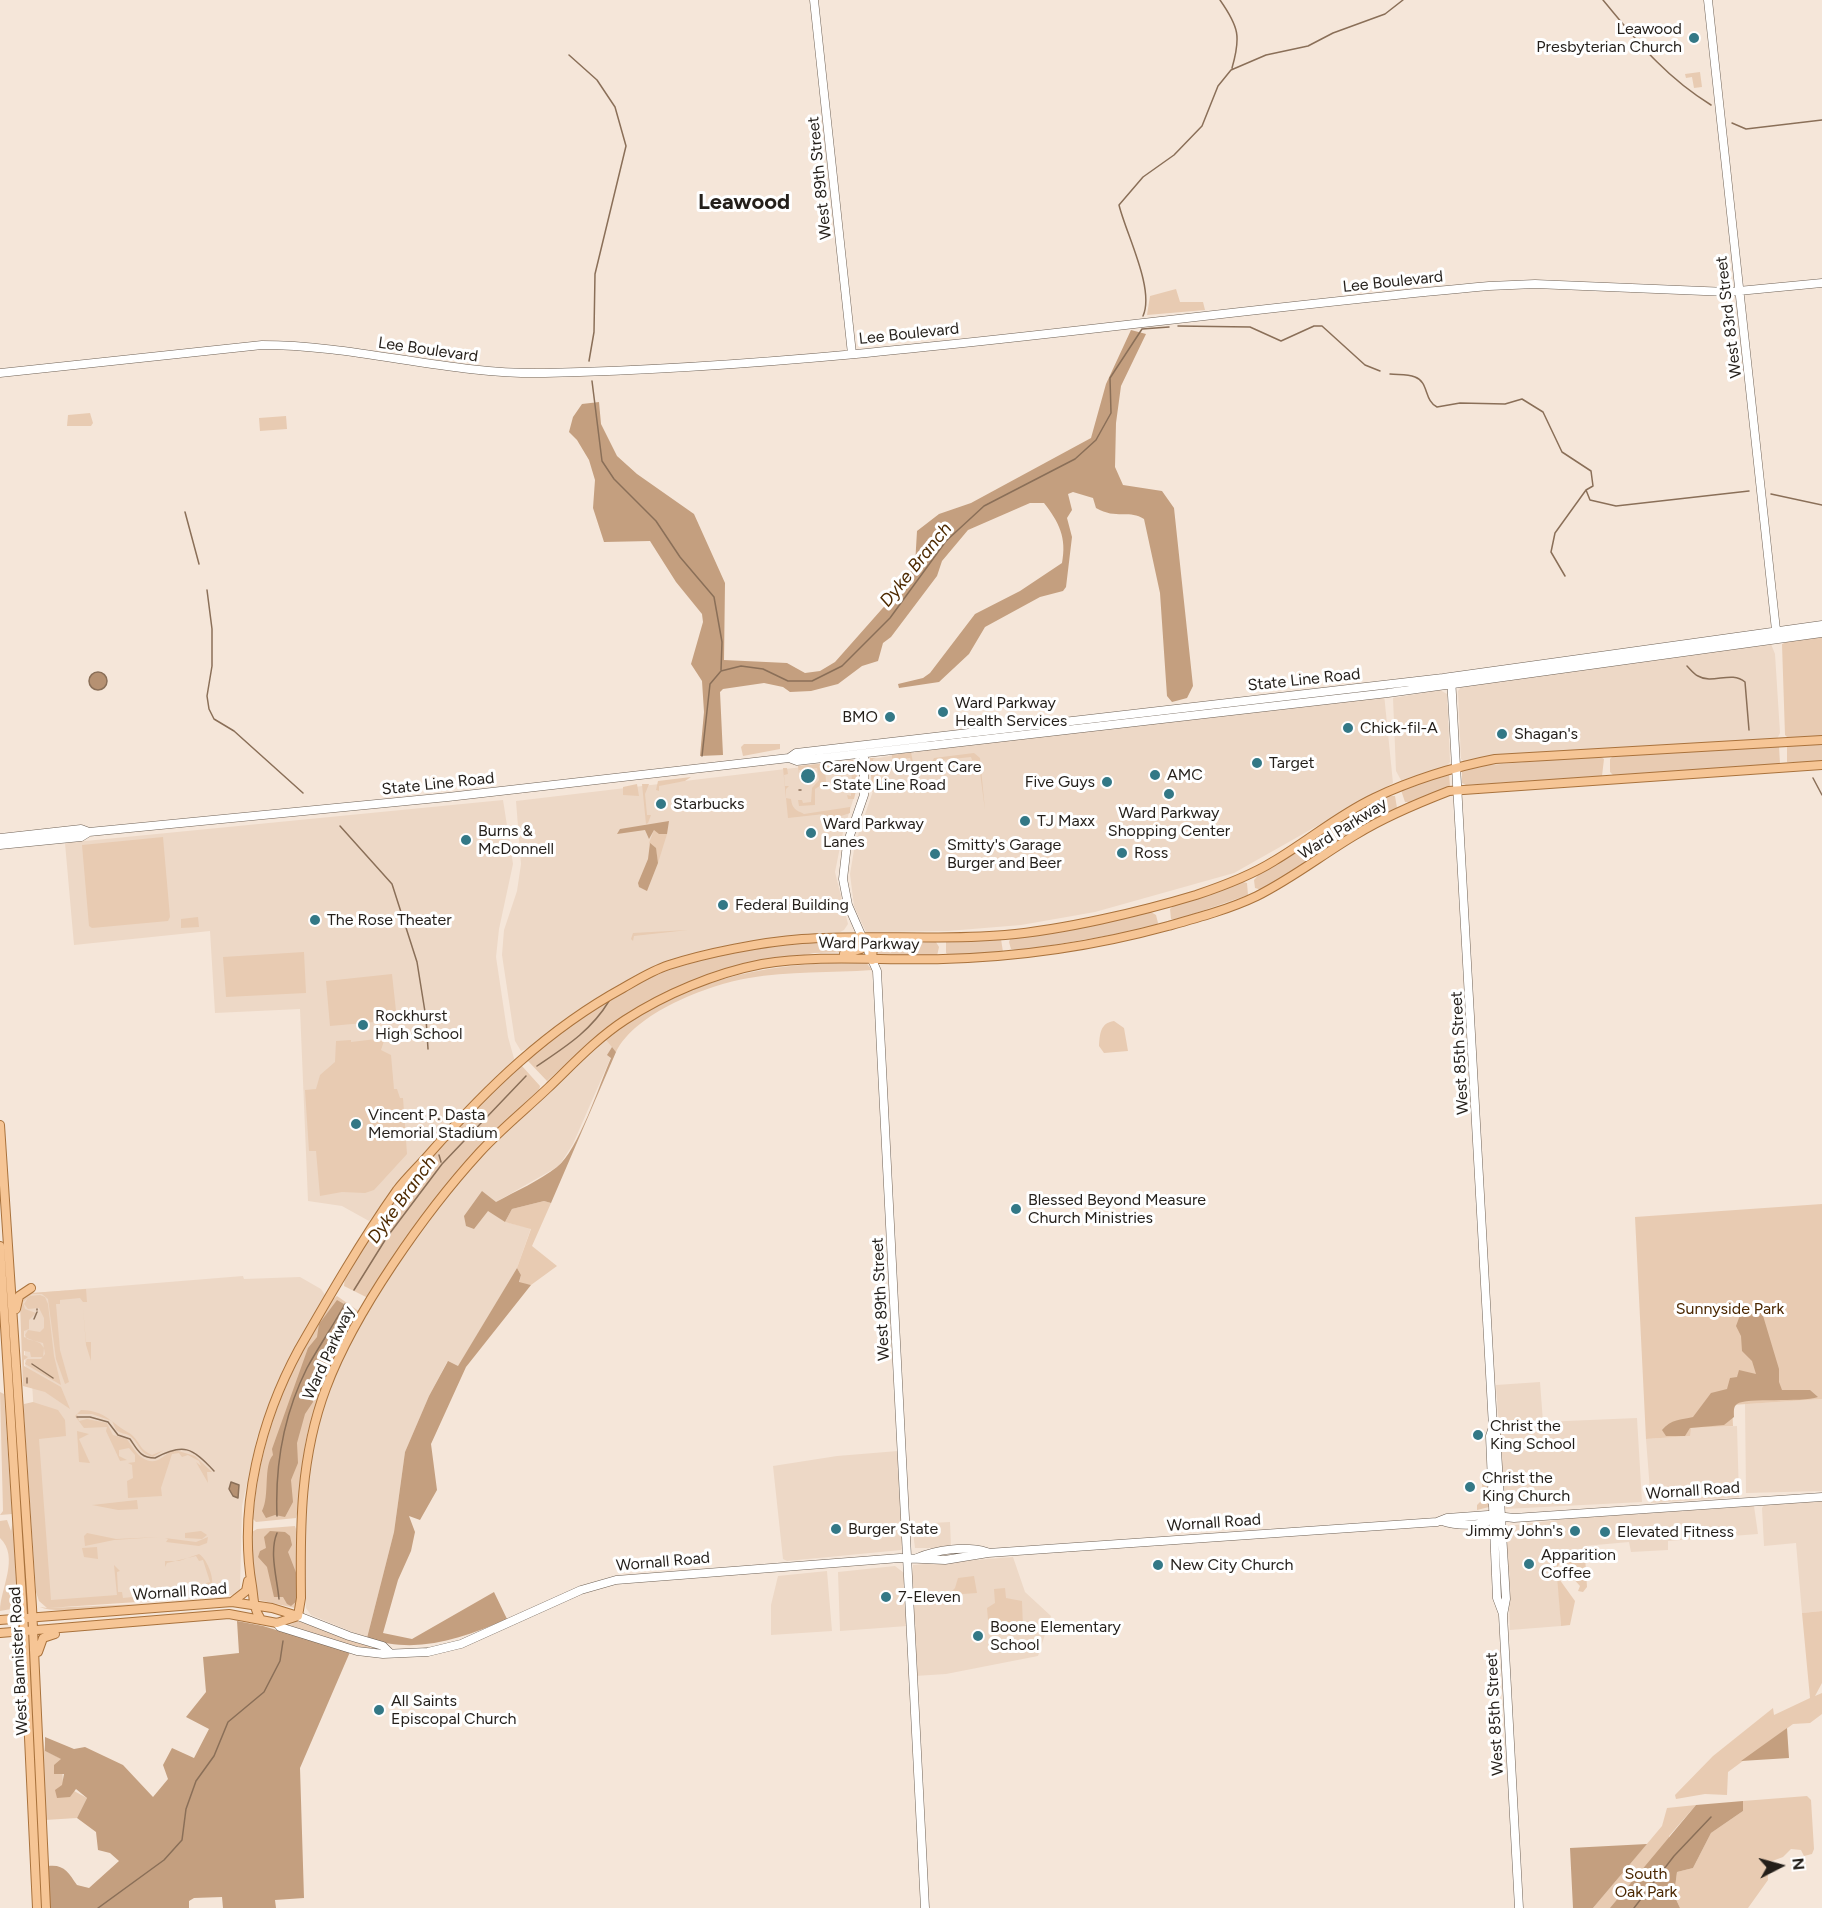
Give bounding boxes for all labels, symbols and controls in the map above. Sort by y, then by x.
place label: Leawood Presbyterian Church [1536,19,1682,57]
marker: Leawood Presbyterian Church [1687,31,1701,45]
street label: West 89th Street [804,116,836,240]
district label: Leawood [698,190,790,216]
street label: West 83rd Street [1712,255,1746,379]
street label: Lee Boulevard [1342,267,1444,297]
street label: Lee Boulevard [858,319,960,349]
street label: Lee Boulevard [377,333,479,367]
water label: Dyke Branch [875,518,957,612]
street label: State Line Road [1247,665,1361,695]
place label: Ward Parkway Health Services [955,693,1067,731]
marker: Ward Parkway Health Services [936,705,950,719]
place label: BMO [842,707,878,727]
marker: BMO [883,710,897,724]
place label: Chick-fil-A [1360,718,1438,738]
marker: Chick-fil-A [1341,721,1355,735]
place label: Shagan's [1514,724,1578,744]
marker: Shagan's [1495,727,1509,741]
place label: Target [1269,753,1315,773]
marker: Target [1250,756,1264,770]
place label: CareNow Urgent Care - State Line Road [822,757,981,795]
place label: AMC [1167,765,1203,785]
marker: CareNow Urgent Care - State Line Road [799,767,817,785]
marker: AMC [1148,768,1162,782]
street label: State Line Road [381,769,495,799]
place label: Five Guys [1025,772,1095,792]
marker: Five Guys [1100,775,1114,789]
marker: Ward Parkway Shopping Center [1162,787,1176,801]
place label: Starbucks [673,794,745,814]
street label: Ward Parkway [1295,794,1391,864]
marker: Starbucks [654,797,668,811]
place label: Ward Parkway Shopping Center [1108,803,1230,841]
place label: TJ Maxx [1037,811,1095,831]
place label: Ward Parkway Lanes [823,814,924,852]
marker: TJ Maxx [1018,814,1032,828]
place label: Burns & McDonnell [478,821,554,859]
marker: Ward Parkway Lanes [804,826,818,840]
marker: Burns & McDonnell [459,833,473,847]
place label: Smitty's Garage Burger and Beer [947,835,1062,873]
place label: Ross [1134,843,1168,863]
marker: Ross [1115,846,1129,860]
marker: Smitty's Garage Burger and Beer [928,847,942,861]
place label: Federal Building [735,895,849,915]
marker: Federal Building [716,898,730,912]
place label: The Rose Theater [327,910,452,930]
marker: The Rose Theater [308,913,322,927]
street label: Ward Parkway [818,934,920,954]
street label: West 85th Street [1447,991,1473,1115]
place label: Rockhurst High School [375,1006,462,1044]
marker: Rockhurst High School [356,1018,370,1032]
place label: Vincent P. Dasta Memorial Stadium [368,1105,498,1143]
marker: Vincent P. Dasta Memorial Stadium [349,1117,363,1131]
water label: Dyke Branch [363,1152,441,1248]
place label: Blessed Beyond Measure Church Ministries [1028,1190,1206,1228]
marker: Blessed Beyond Measure Church Ministries [1009,1202,1023,1216]
street label: West 89th Street [868,1237,894,1361]
park label: Sunnyside Park [1676,1299,1784,1319]
street label: Ward Parkway [299,1303,359,1403]
place label: Christ the King School [1490,1416,1575,1454]
marker: Christ the King School [1471,1428,1485,1442]
place label: Christ the King Church [1482,1468,1570,1506]
street label: Wornall Road [1645,1478,1741,1504]
marker: Christ the King Church [1463,1480,1477,1494]
street label: Wornall Road [1166,1510,1262,1536]
place label: Burger State [848,1519,938,1539]
place label: Jimmy John's [1466,1521,1563,1541]
marker: Burger State [829,1522,843,1536]
place label: Elevated Fitness [1617,1522,1734,1542]
marker: Jimmy John's [1568,1524,1582,1538]
marker: Elevated Fitness [1598,1525,1612,1539]
place label: Apparition Coffee [1541,1545,1616,1583]
street label: Wornall Road [615,1548,711,1576]
place label: New City Church [1170,1555,1293,1575]
marker: Apparition Coffee [1522,1557,1536,1571]
marker: New City Church [1151,1558,1165,1572]
street label: Wornall Road [132,1579,228,1605]
street label: West Bannister Road [6,1586,32,1736]
place label: 7-Eleven [898,1587,961,1607]
marker: 7-Eleven [879,1590,893,1604]
place label: Boone Elementary School [990,1617,1121,1655]
marker: Boone Elementary School [971,1629,985,1643]
street label: West 85th Street [1482,1652,1508,1776]
place label: All Saints Episcopal Church [391,1691,517,1729]
marker: All Saints Episcopal Church [372,1703,386,1717]
north arrow [1750,1836,1810,1896]
text: N [1788,1857,1808,1871]
park label: South Oak Park [1615,1864,1677,1902]

